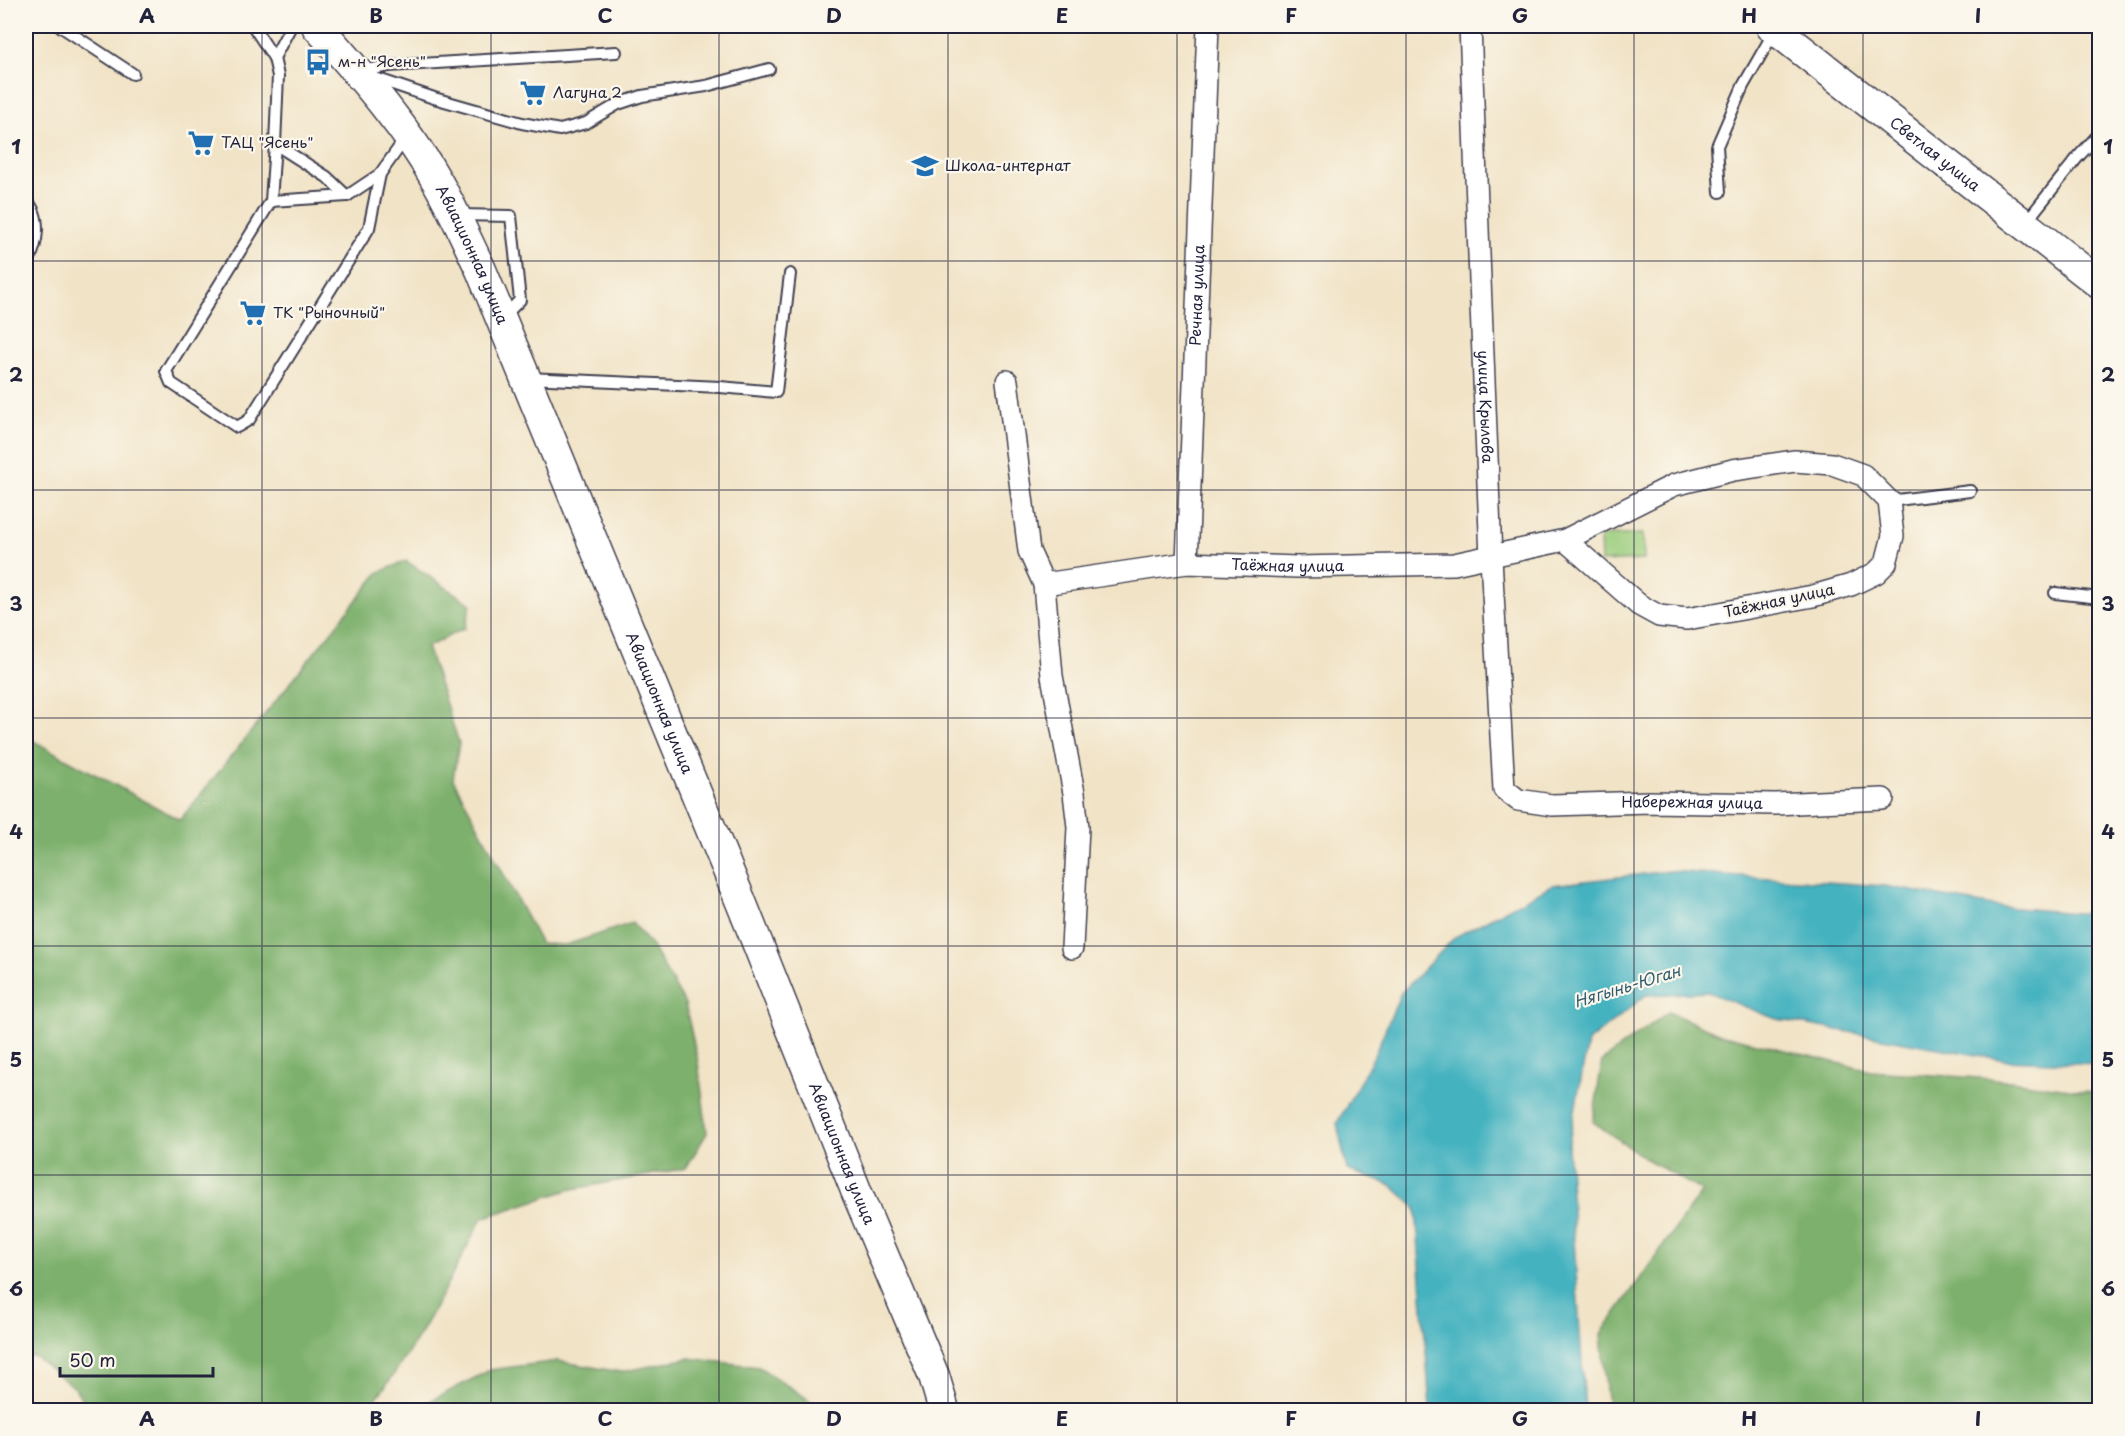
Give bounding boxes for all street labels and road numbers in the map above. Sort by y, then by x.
street label: Светлая улица [1885,110,1986,196]
street label: Авиационная улица [431,180,515,328]
street label: Речная улица [1183,244,1209,346]
street label: улица Крылова [1473,350,1500,464]
street label: Таёжная улица [1231,552,1345,577]
street label: Таёжная улица [1721,576,1837,622]
street label: Авиационная улица [621,628,700,777]
street label: Набережная улица [1621,789,1764,814]
street label: Авиационная улица [804,1079,882,1228]

